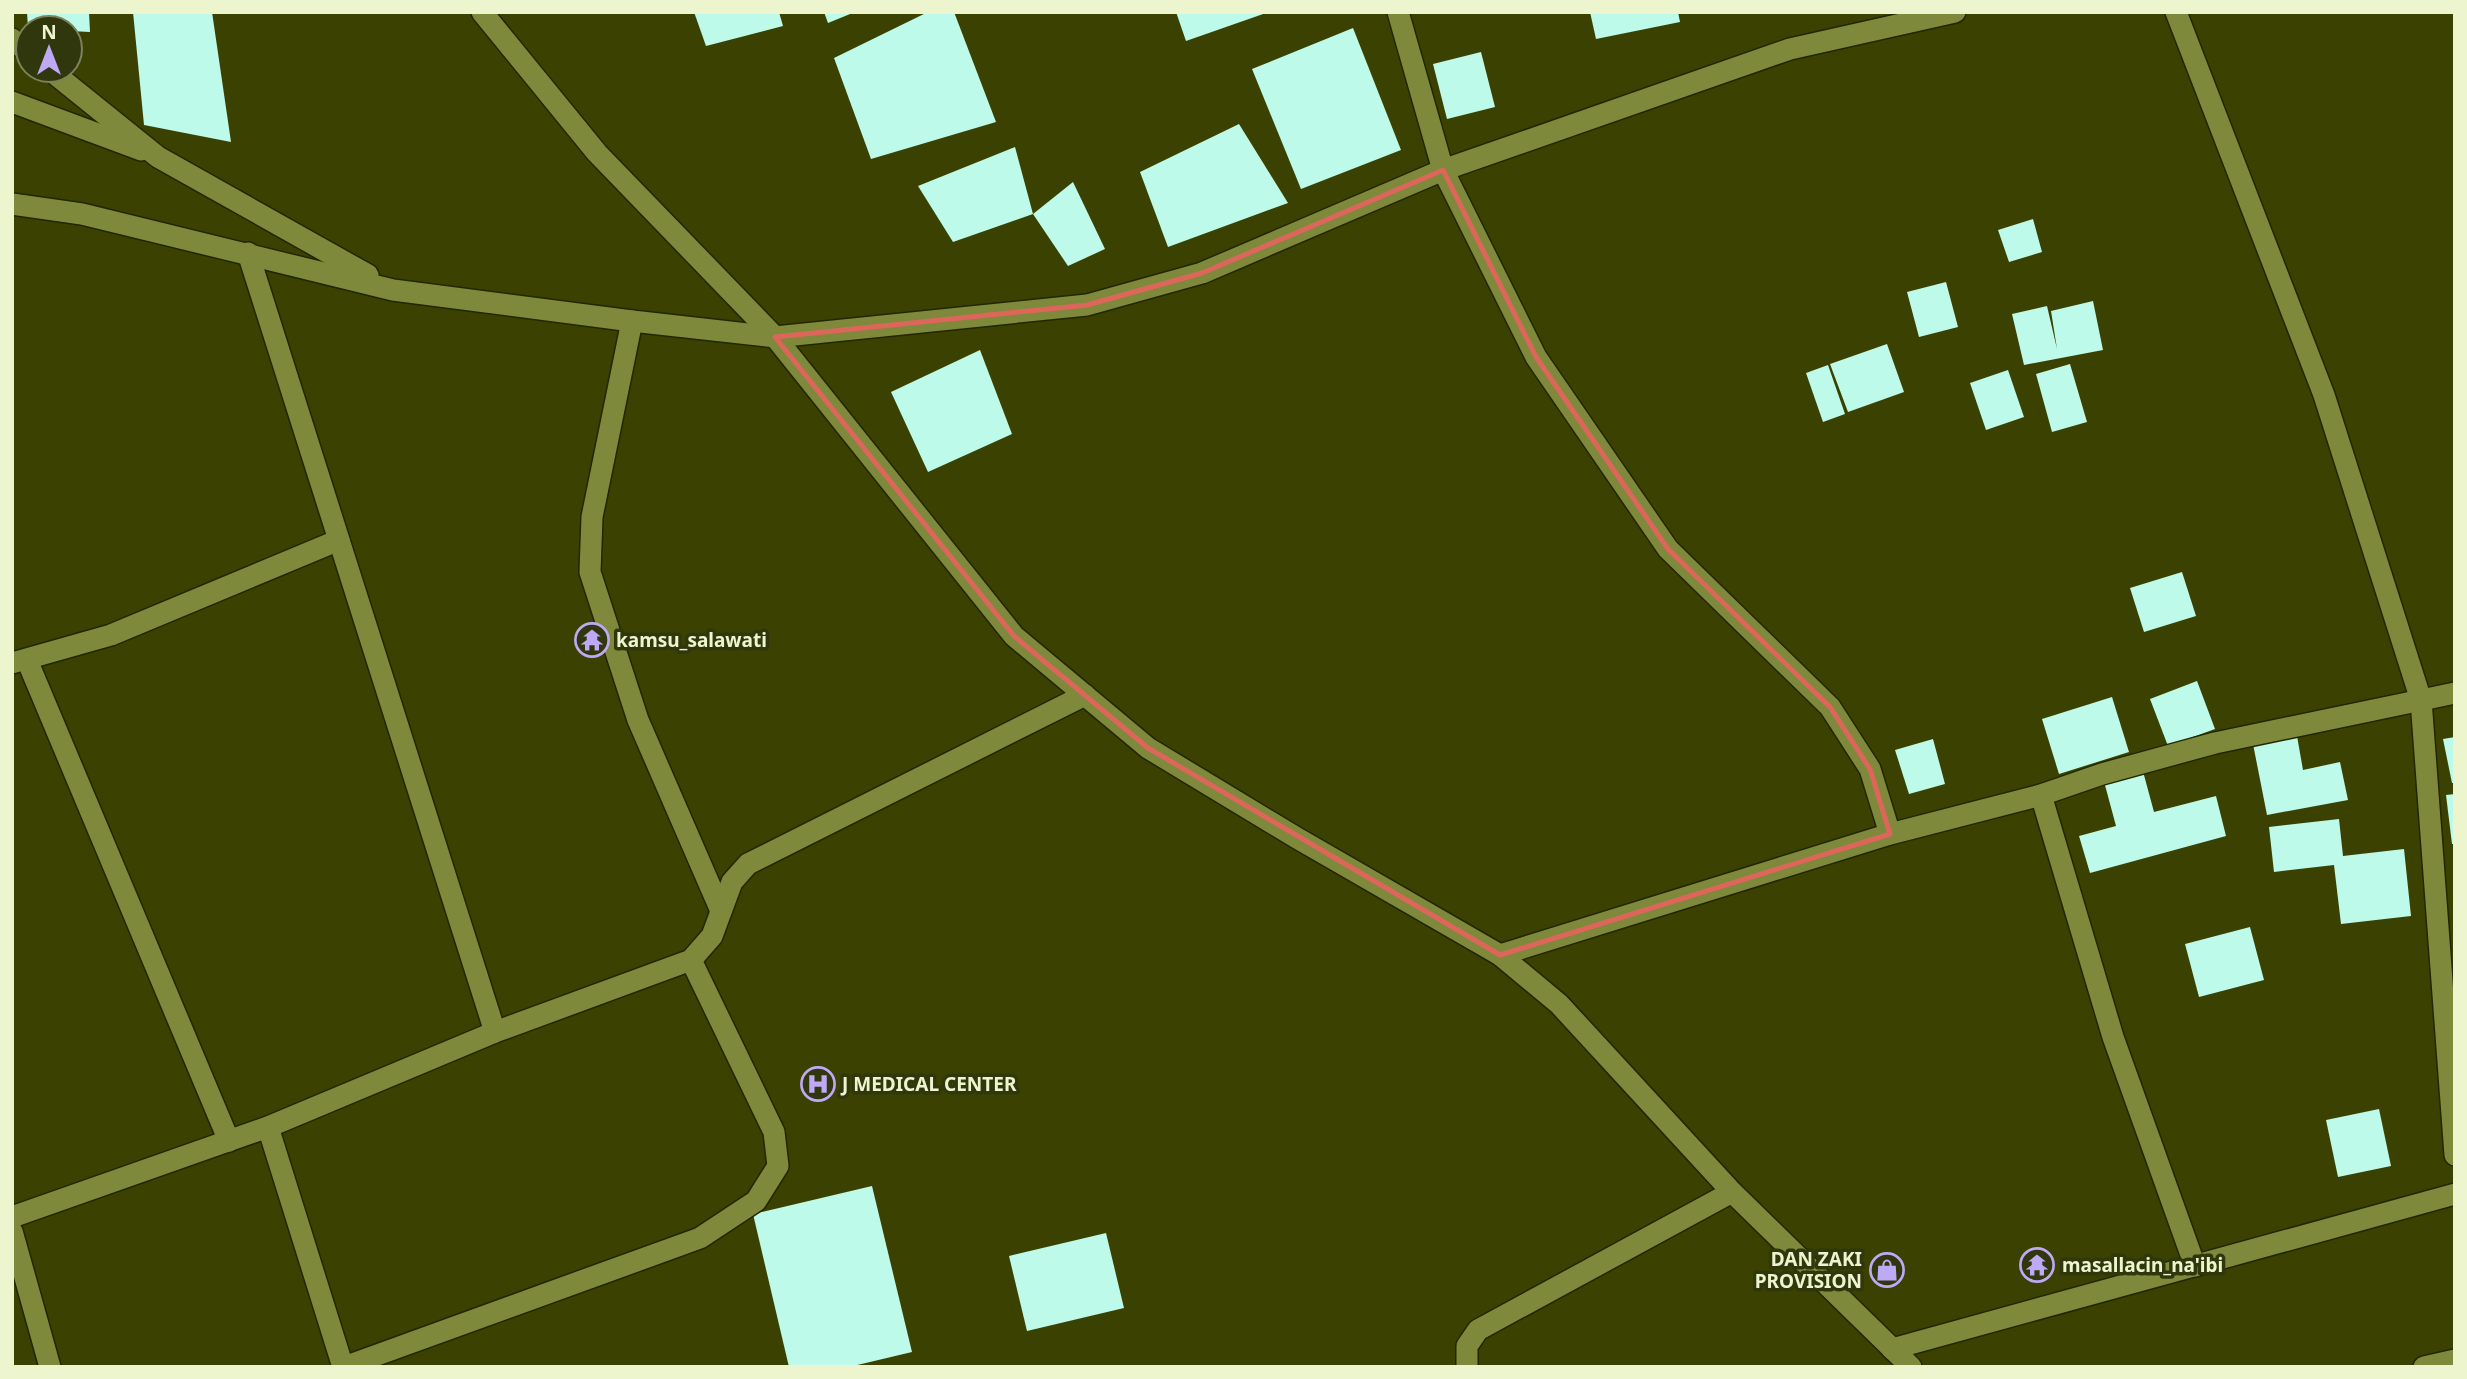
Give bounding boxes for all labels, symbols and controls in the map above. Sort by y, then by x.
north arrow [14,14,84,84]
text: N [41,19,57,45]
temple icon: kamsu_salawati [573,621,611,659]
place label: kamsu_salawati [616,627,767,653]
hospital icon: J MEDICAL CENTER [799,1065,837,1103]
place label: J MEDICAL CENTER [840,1071,1017,1097]
place label: DAN ZAKI PROVISION [1755,1246,1862,1294]
temple icon: masallacin_na'ibi [2018,1246,2056,1284]
shop icon: DAN ZAKI PROVISION [1868,1251,1906,1289]
place label: masallacin_na'ibi [2062,1252,2223,1278]

